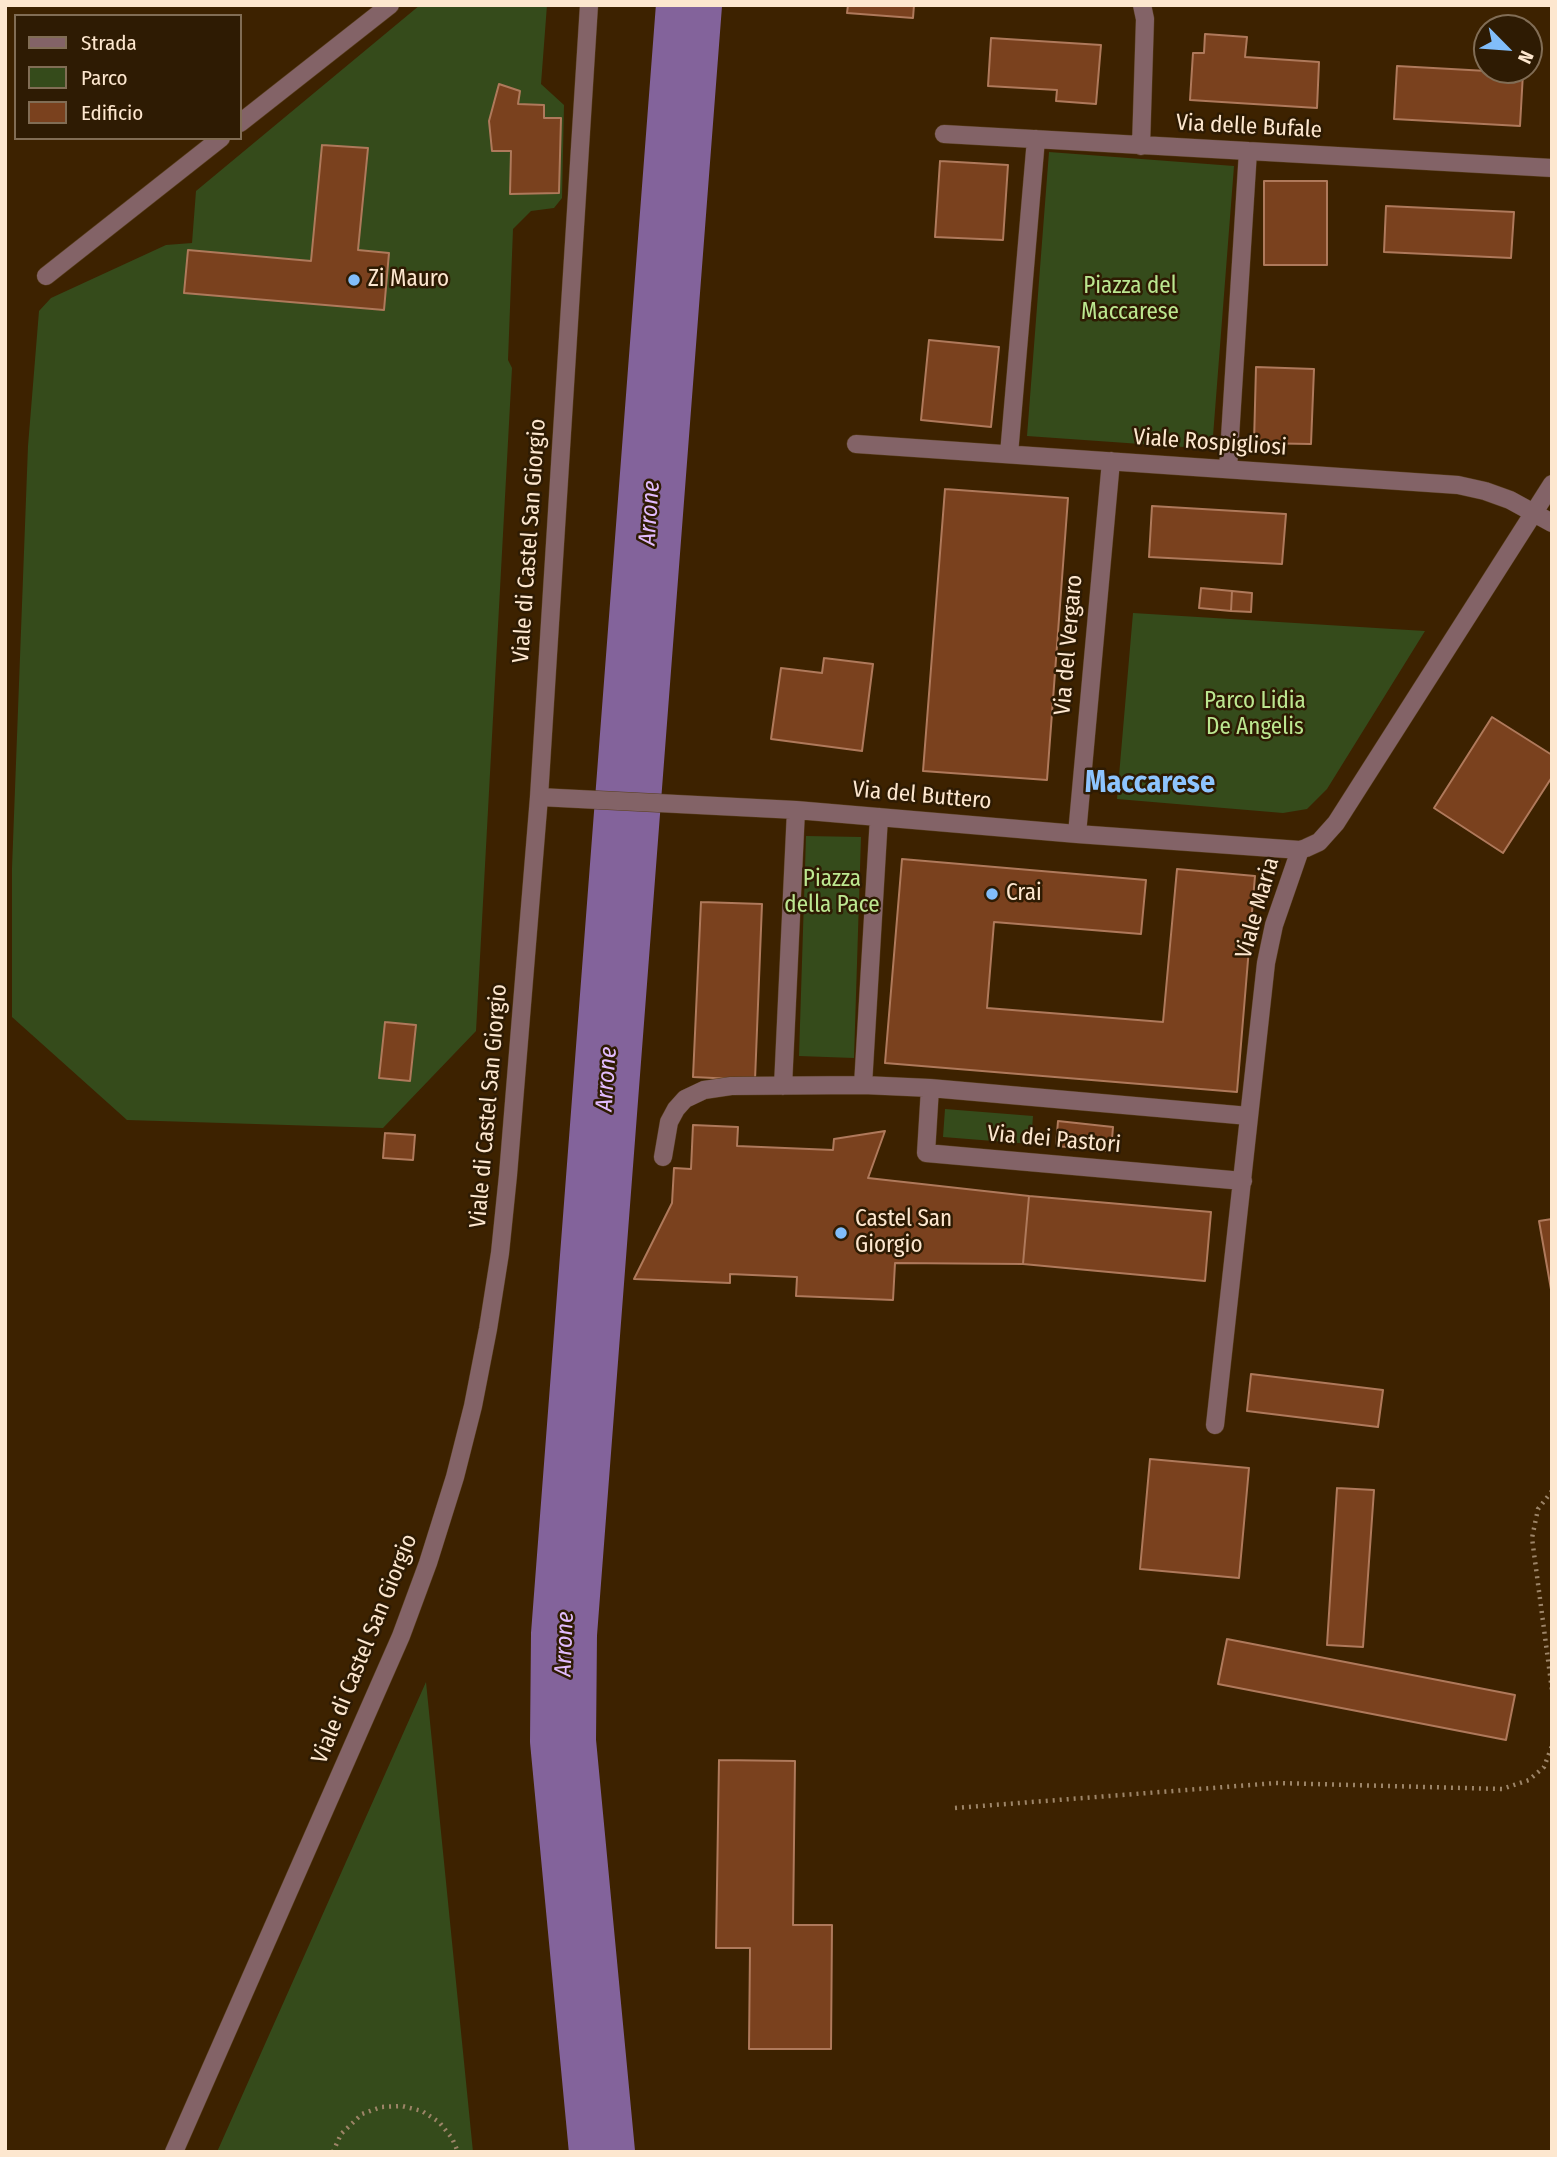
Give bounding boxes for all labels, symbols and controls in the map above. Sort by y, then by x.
legend [14,14,242,140]
north arrow [1473,14,1543,84]
text: Strada [81,30,137,56]
text: N [1513,47,1539,67]
text: Parco [81,65,128,91]
text: Edificio [81,100,143,126]
street label: Via delle Bufale [1175,109,1323,145]
place label: Zi Mauro [368,266,449,294]
marker: Zi Mauro [346,272,362,288]
park label: Piazza del Maccarese [1081,273,1179,327]
street label: Viale di Castel San Giorgio [508,418,552,664]
street label: Viale Rospigliosi [1132,424,1288,462]
water label: Arrone [633,480,667,546]
street label: Via del Vergaro [1049,574,1089,716]
park label: Parco Lidia De Angelis [1204,688,1306,742]
district label: Maccarese [1085,766,1215,802]
street label: Via del Buttero [851,776,993,816]
street label: Viale Maria [1230,854,1286,962]
park label: Piazza della Pace [784,866,880,920]
place label: Crai [1006,880,1042,908]
marker: Crai [984,886,1000,902]
street label: Viale di Castel San Giorgio [465,983,513,1229]
water label: Arrone [590,1046,624,1112]
street label: Via dei Pastori [986,1120,1122,1160]
place label: Castel San Giorgio [855,1206,952,1260]
marker: Castel San Giorgio [833,1225,849,1241]
street label: Viale di Castel San Giorgio [306,1530,424,1768]
water label: Arrone [549,1611,581,1677]

